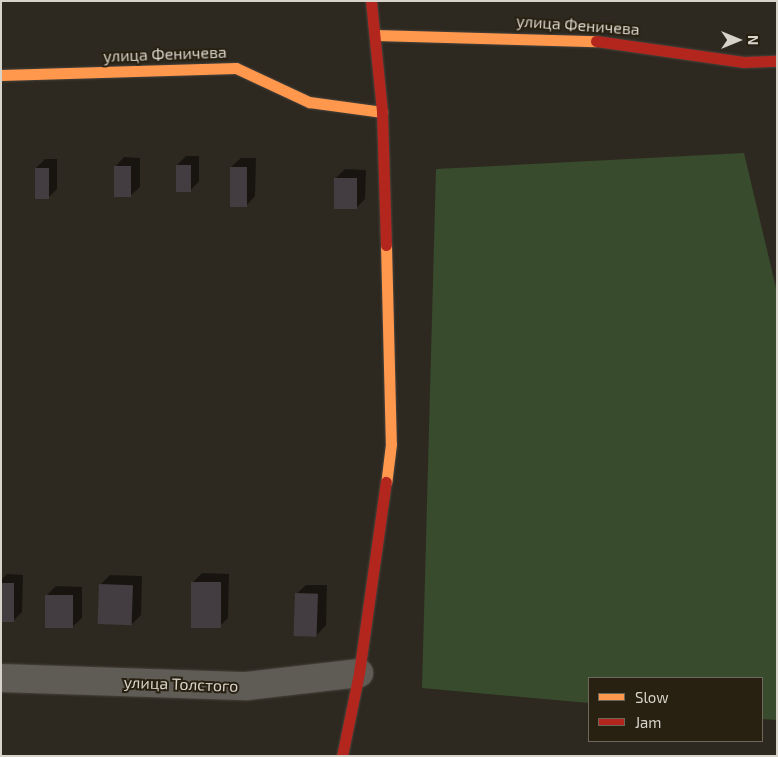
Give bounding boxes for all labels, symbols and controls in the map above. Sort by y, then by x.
street label: улица Феничева [516,11,640,39]
north arrow [713,15,763,65]
text: N [745,35,762,45]
street label: улица Феничева [103,42,227,66]
street label: улица Толстого [123,672,239,696]
legend [588,677,763,742]
text: Slow [635,688,669,706]
text: Jam [635,713,661,731]

